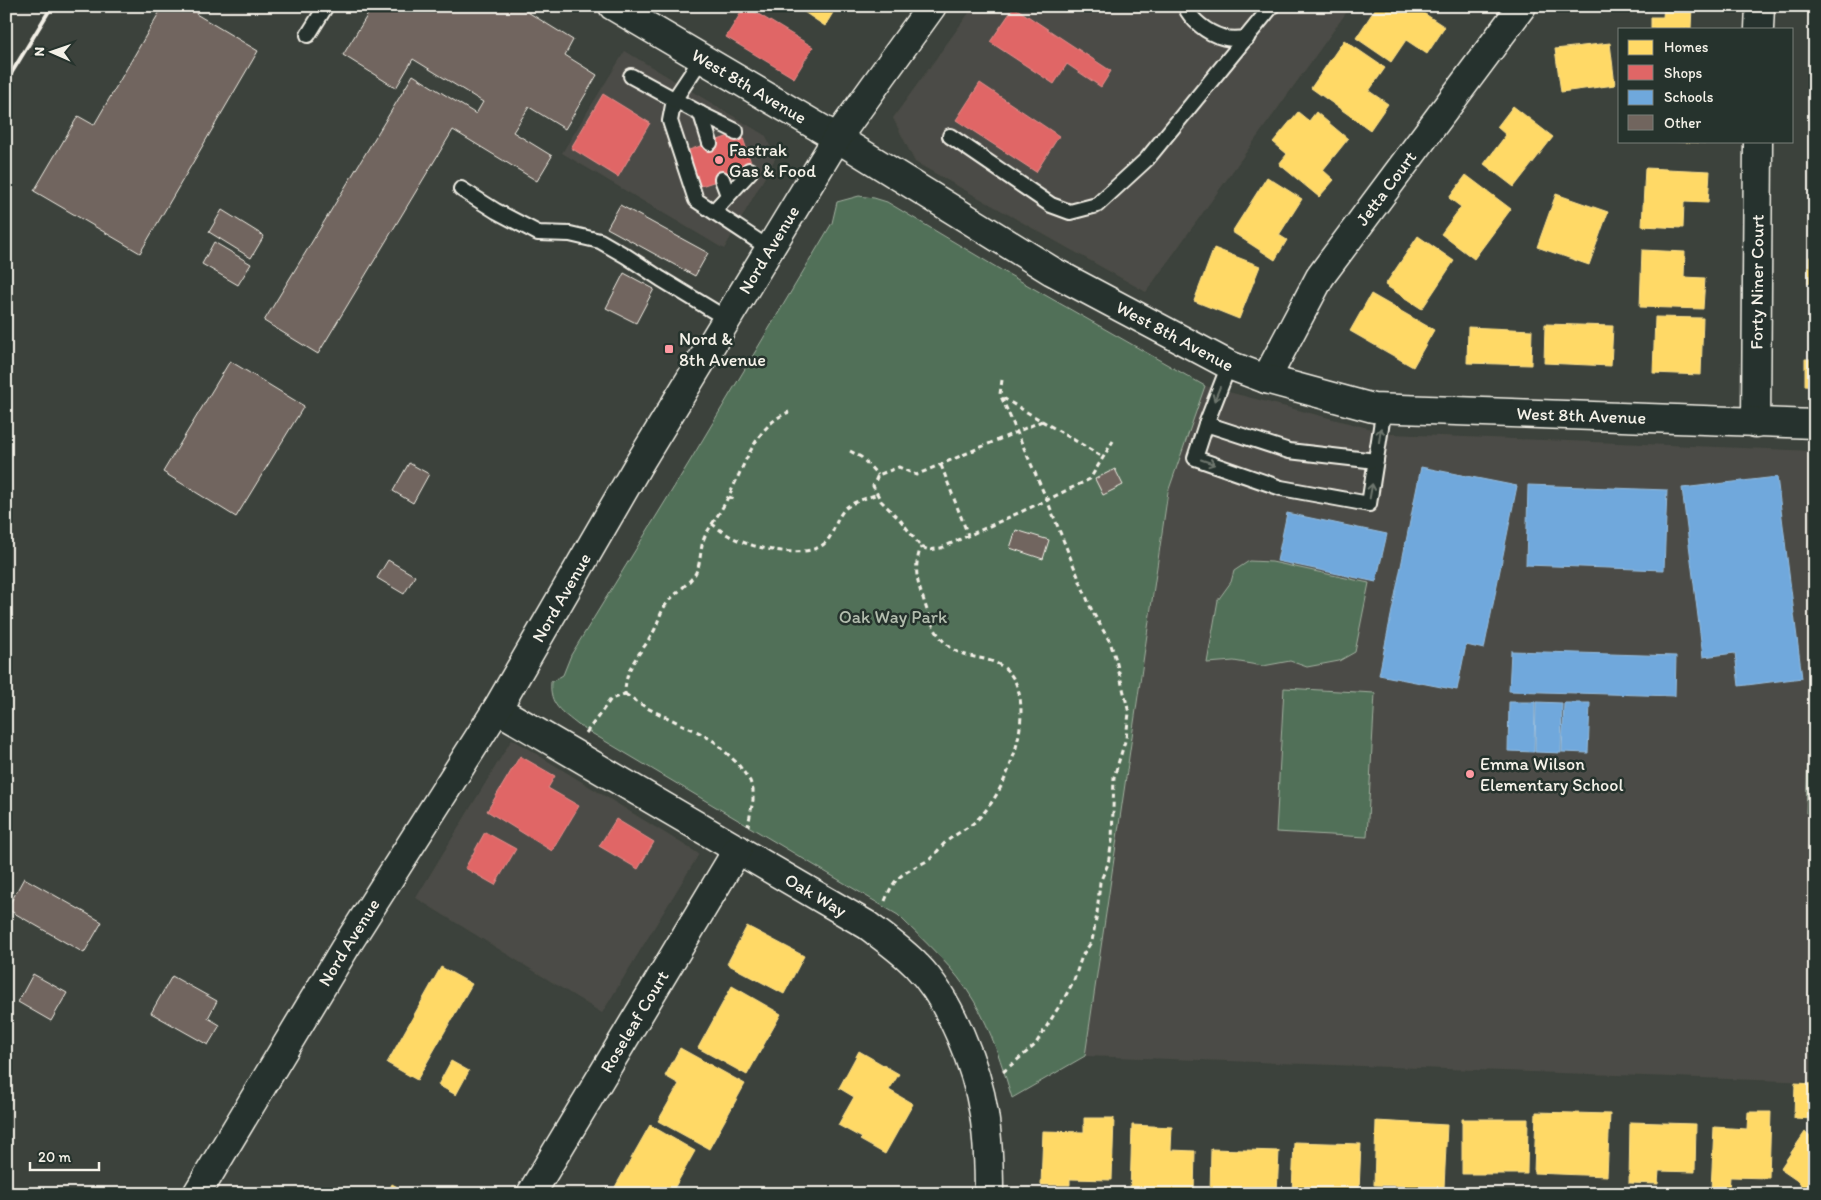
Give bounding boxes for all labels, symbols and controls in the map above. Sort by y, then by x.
north arrow [28,28,78,78]
legend [1618,28,1794,142]
text: Homes [1664,38,1709,56]
street label: West 8th Avenue [688,44,811,129]
text: N [31,47,48,57]
text: Shops [1664,64,1703,82]
text: Schools [1664,88,1714,106]
text: Other [1664,114,1701,132]
place label: Fastrak Gas & Food [729,139,816,182]
street label: Jetta Court [1351,146,1421,230]
marker: Fastrak Gas & Food [713,154,725,166]
street label: Nord Avenue [734,202,804,298]
street label: Forty Niner Court [1746,214,1768,350]
street label: West 8th Avenue [1112,296,1237,376]
place label: Nord & 8th Avenue [679,328,766,371]
marker: Nord & 8th Avenue [663,343,675,355]
one-way arrow [1212,386,1221,401]
street label: West 8th Avenue [1516,402,1646,429]
one-way arrow [1375,427,1385,443]
one-way arrow [1199,458,1215,467]
one-way arrow [1366,483,1376,499]
street label: Nord Avenue [527,549,596,646]
park label: Oak Way Park [839,606,948,628]
place label: Emma Wilson Elementary School [1480,753,1624,796]
marker: Emma Wilson Elementary School [1464,768,1476,780]
street label: Oak Way [781,868,851,922]
street label: Nord Avenue [314,894,385,990]
street label: Roseleaf Court [595,966,674,1077]
scale bar [30,1140,99,1172]
text: 20 m [38,1148,72,1166]

